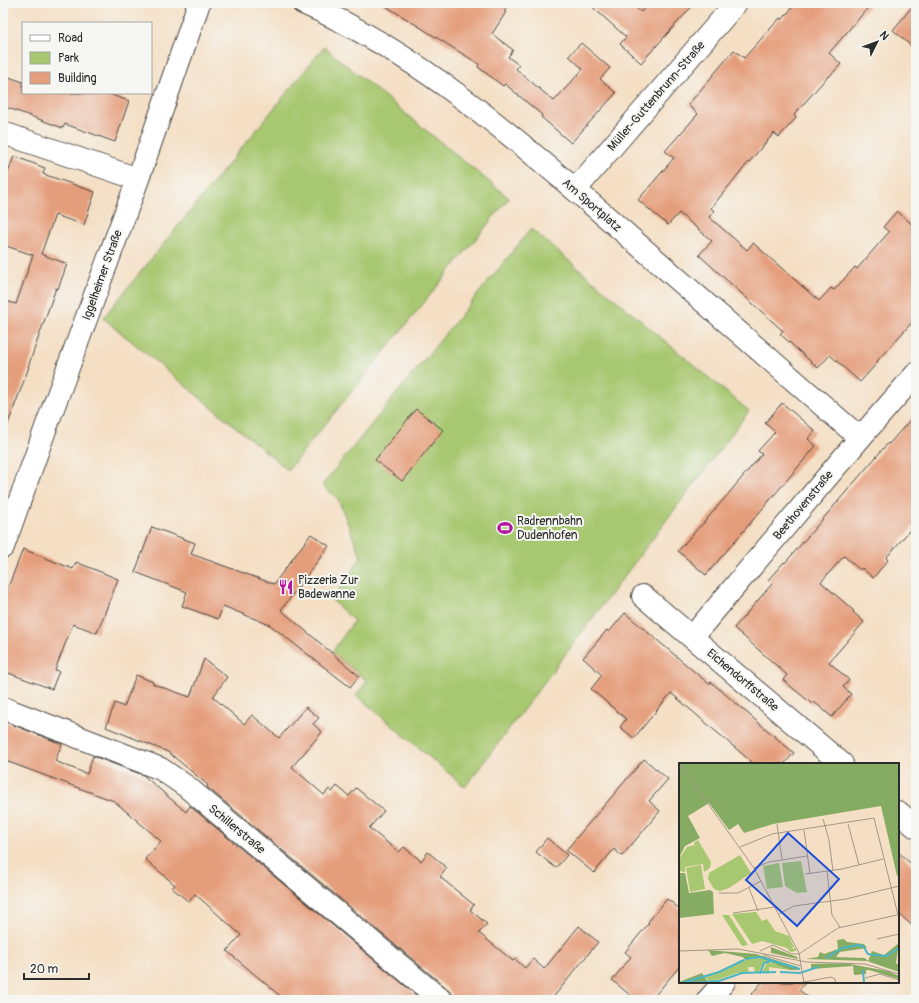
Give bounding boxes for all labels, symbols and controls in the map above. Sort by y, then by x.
legend [22,22,152,94]
north arrow [857,22,897,62]
text: N [877,29,892,43]
text: Road [58,31,83,46]
street label: Müller-Guttenbrunn-Straße [604,38,708,154]
text: Park [58,51,79,66]
text: Building [58,71,97,86]
street label: Am Sportplatz [559,175,624,235]
street label: Iggelheimer Straße [79,228,126,322]
street label: Beethovenstraße [770,468,837,543]
place label: Radrennbahn Dudenhofen [517,514,583,543]
sports icon: Radrennbahn Dudenhofen [496,519,514,537]
place label: Pizzeria Zur Badewanne [298,573,359,602]
restaurant icon: Pizzeria Zur Badewanne [277,578,295,596]
street label: Eichendorffstraße [704,646,782,715]
inset map [679,763,899,983]
street label: Schillerstraße [205,801,268,857]
scale bar [24,955,89,981]
text: 20 m [30,962,59,977]

